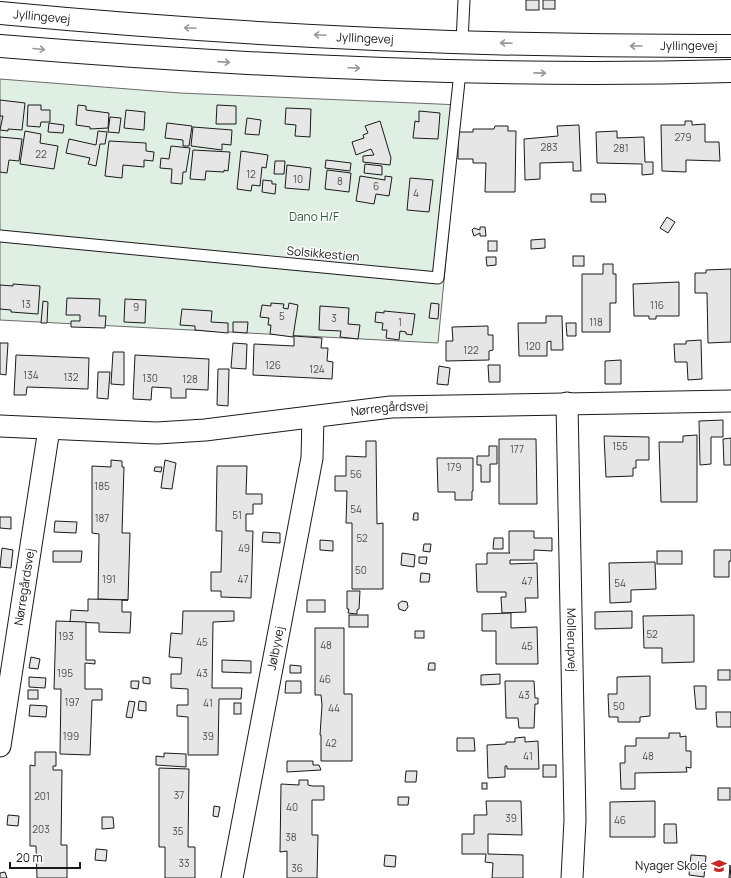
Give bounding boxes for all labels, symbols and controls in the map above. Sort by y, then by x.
street label: Jyllingevej [13,5,71,27]
one-way arrow [184,25,197,32]
street label: Jyllingevej [336,28,394,48]
one-way arrow [314,32,327,39]
street label: Jyllingevej [660,37,718,54]
one-way arrow [500,40,513,47]
one-way arrow [630,42,643,50]
one-way arrow [32,45,45,52]
one-way arrow [217,58,230,65]
one-way arrow [347,64,360,71]
one-way arrow [533,69,546,77]
house number: 279 [675,130,691,144]
house number: 283 [540,140,558,154]
house number: 281 [613,141,629,155]
house number: 22 [35,147,47,161]
house number: 12 [246,167,256,181]
house number: 10 [293,172,303,186]
house number: 8 [337,174,343,188]
house number: 6 [373,179,379,193]
house number: 4 [413,186,419,200]
park label: Dano H/F [289,208,339,225]
street label: Solsikkestien [286,242,360,265]
house number: 13 [21,297,31,311]
house number: 116 [650,298,664,312]
house number: 9 [133,300,139,314]
house number: 5 [279,309,285,323]
house number: 3 [331,311,337,325]
house number: 1 [398,315,402,329]
house number: 118 [589,315,603,329]
house number: 120 [525,339,541,353]
house number: 122 [463,343,479,357]
house number: 126 [265,358,281,372]
house number: 124 [309,362,325,376]
house number: 134 [23,368,39,382]
house number: 132 [63,370,79,384]
house number: 130 [142,371,158,385]
house number: 128 [182,372,198,386]
street label: Nørregårdsvej [350,397,428,420]
house number: 155 [612,439,628,453]
house number: 177 [510,442,524,456]
house number: 179 [446,460,462,474]
house number: 56 [350,467,362,481]
house number: 185 [94,479,110,493]
house number: 54 [350,502,362,516]
house number: 51 [232,508,242,522]
house number: 187 [95,511,109,525]
house number: 52 [356,531,368,545]
house number: 49 [238,541,250,555]
street label: Nørregårdsvej [10,547,38,627]
house number: 50 [355,563,367,577]
house number: 191 [102,572,116,586]
house number: 47 [238,572,248,586]
house number: 47 [522,574,532,588]
house number: 54 [614,576,626,590]
street label: Mollerupvej [563,608,581,672]
street label: Jølbyvej [263,625,288,671]
house number: 52 [646,627,658,641]
house number: 193 [58,629,74,643]
house number: 45 [196,635,208,649]
house number: 48 [320,638,332,652]
house number: 45 [521,639,533,653]
house number: 195 [57,666,73,680]
house number: 43 [196,666,208,680]
house number: 46 [319,672,331,686]
house number: 43 [518,688,530,702]
house number: 197 [65,695,80,709]
house number: 41 [203,696,213,710]
house number: 50 [613,699,625,713]
house number: 44 [328,701,340,715]
house number: 199 [63,729,79,743]
house number: 39 [202,729,214,743]
house number: 42 [325,736,337,750]
house number: 41 [523,749,533,763]
house number: 48 [642,749,654,763]
house number: 37 [174,788,184,802]
house number: 201 [34,789,50,803]
house number: 40 [286,800,298,814]
house number: 39 [505,811,517,825]
house number: 46 [614,813,626,827]
house number: 203 [32,822,50,836]
house number: 35 [172,824,184,838]
house number: 38 [285,830,297,844]
scale bar [10,844,80,870]
text: 20 m [16,849,43,866]
house number: 33 [178,856,190,870]
place label: Nyager Skole [635,857,707,874]
school or university icon: Nyager Skole [710,857,728,875]
house number: 36 [291,861,303,875]

